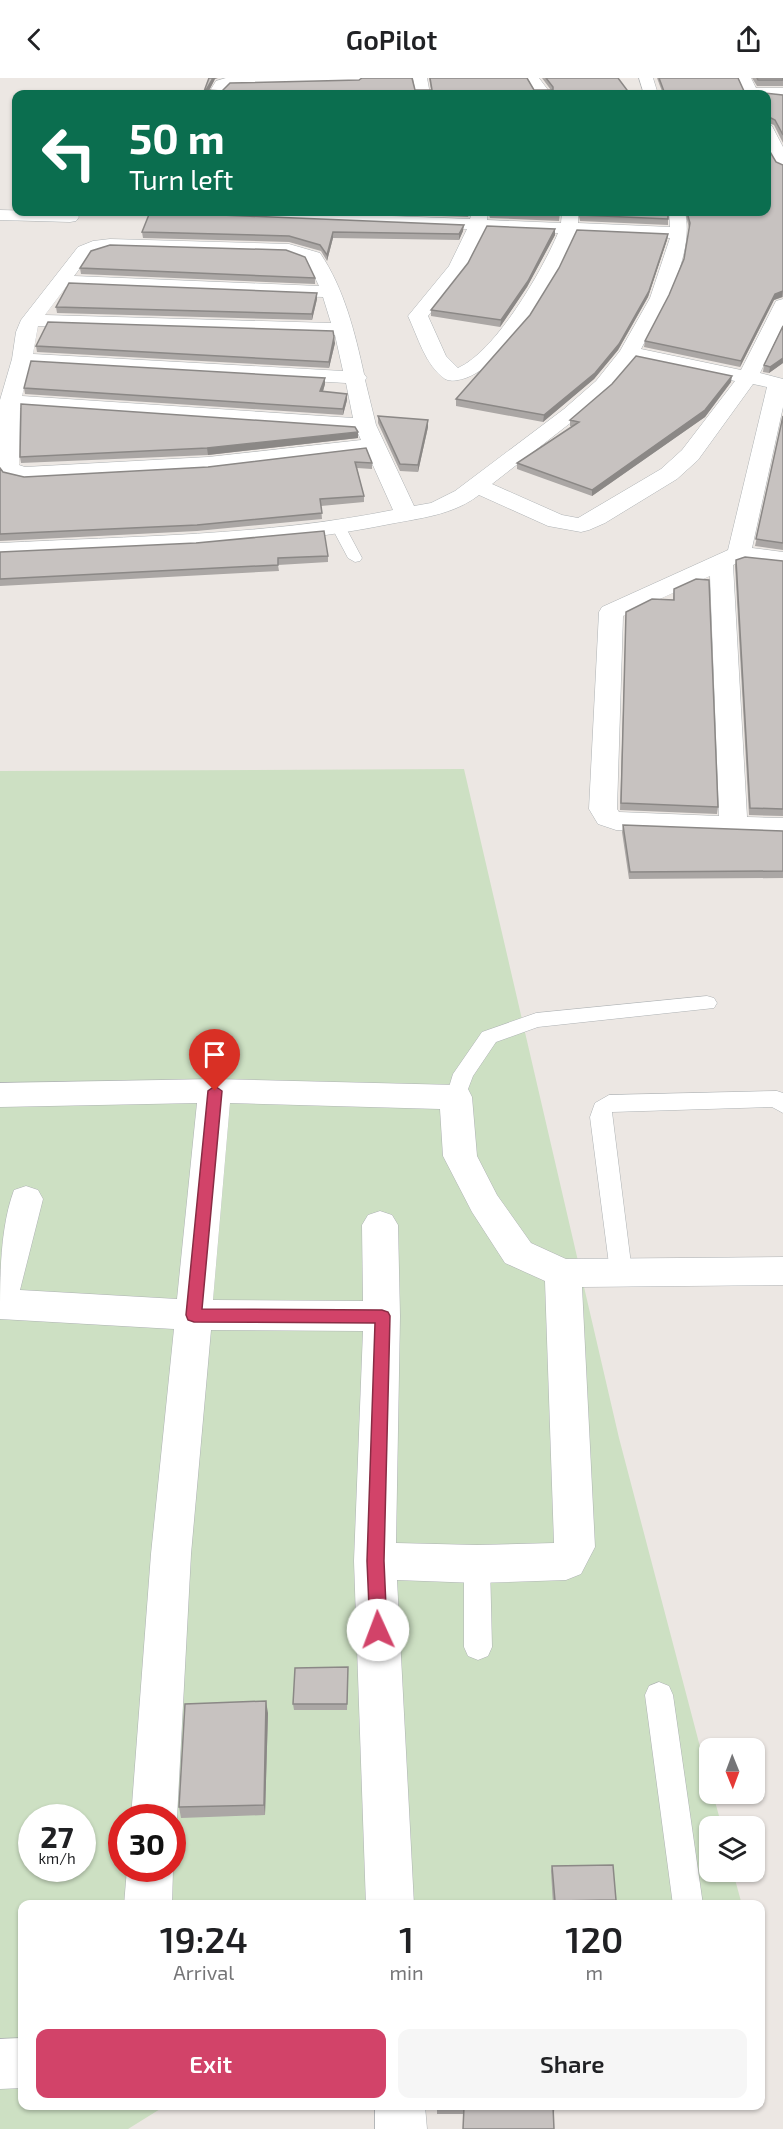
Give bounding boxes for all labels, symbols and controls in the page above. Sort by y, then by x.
icon: back [18,23,51,56]
text: GoPilot [346,23,437,55]
icon: share [732,23,765,56]
text: 50 m [129,112,225,162]
icon: left [30,114,108,192]
text: Turn left [129,163,233,195]
pin [189,1029,240,1091]
icon: arrive [198,1038,231,1071]
position arrow [346,1598,410,1662]
north arrow [699,1738,765,1804]
map controls [699,1738,765,1882]
speed limit sign: 30 [108,1804,186,1882]
button: layers [699,1816,765,1882]
text: 27 [40,1818,74,1854]
text: km/h [38,1849,76,1867]
text: 19:24 [160,1917,248,1960]
text: 1 [399,1917,414,1960]
text: 120 [565,1917,623,1960]
text: Arrival [173,1960,234,1984]
text: min [390,1960,424,1984]
text: m [586,1960,603,1984]
button: Exit [36,2029,386,2098]
button: Share [398,2029,747,2098]

